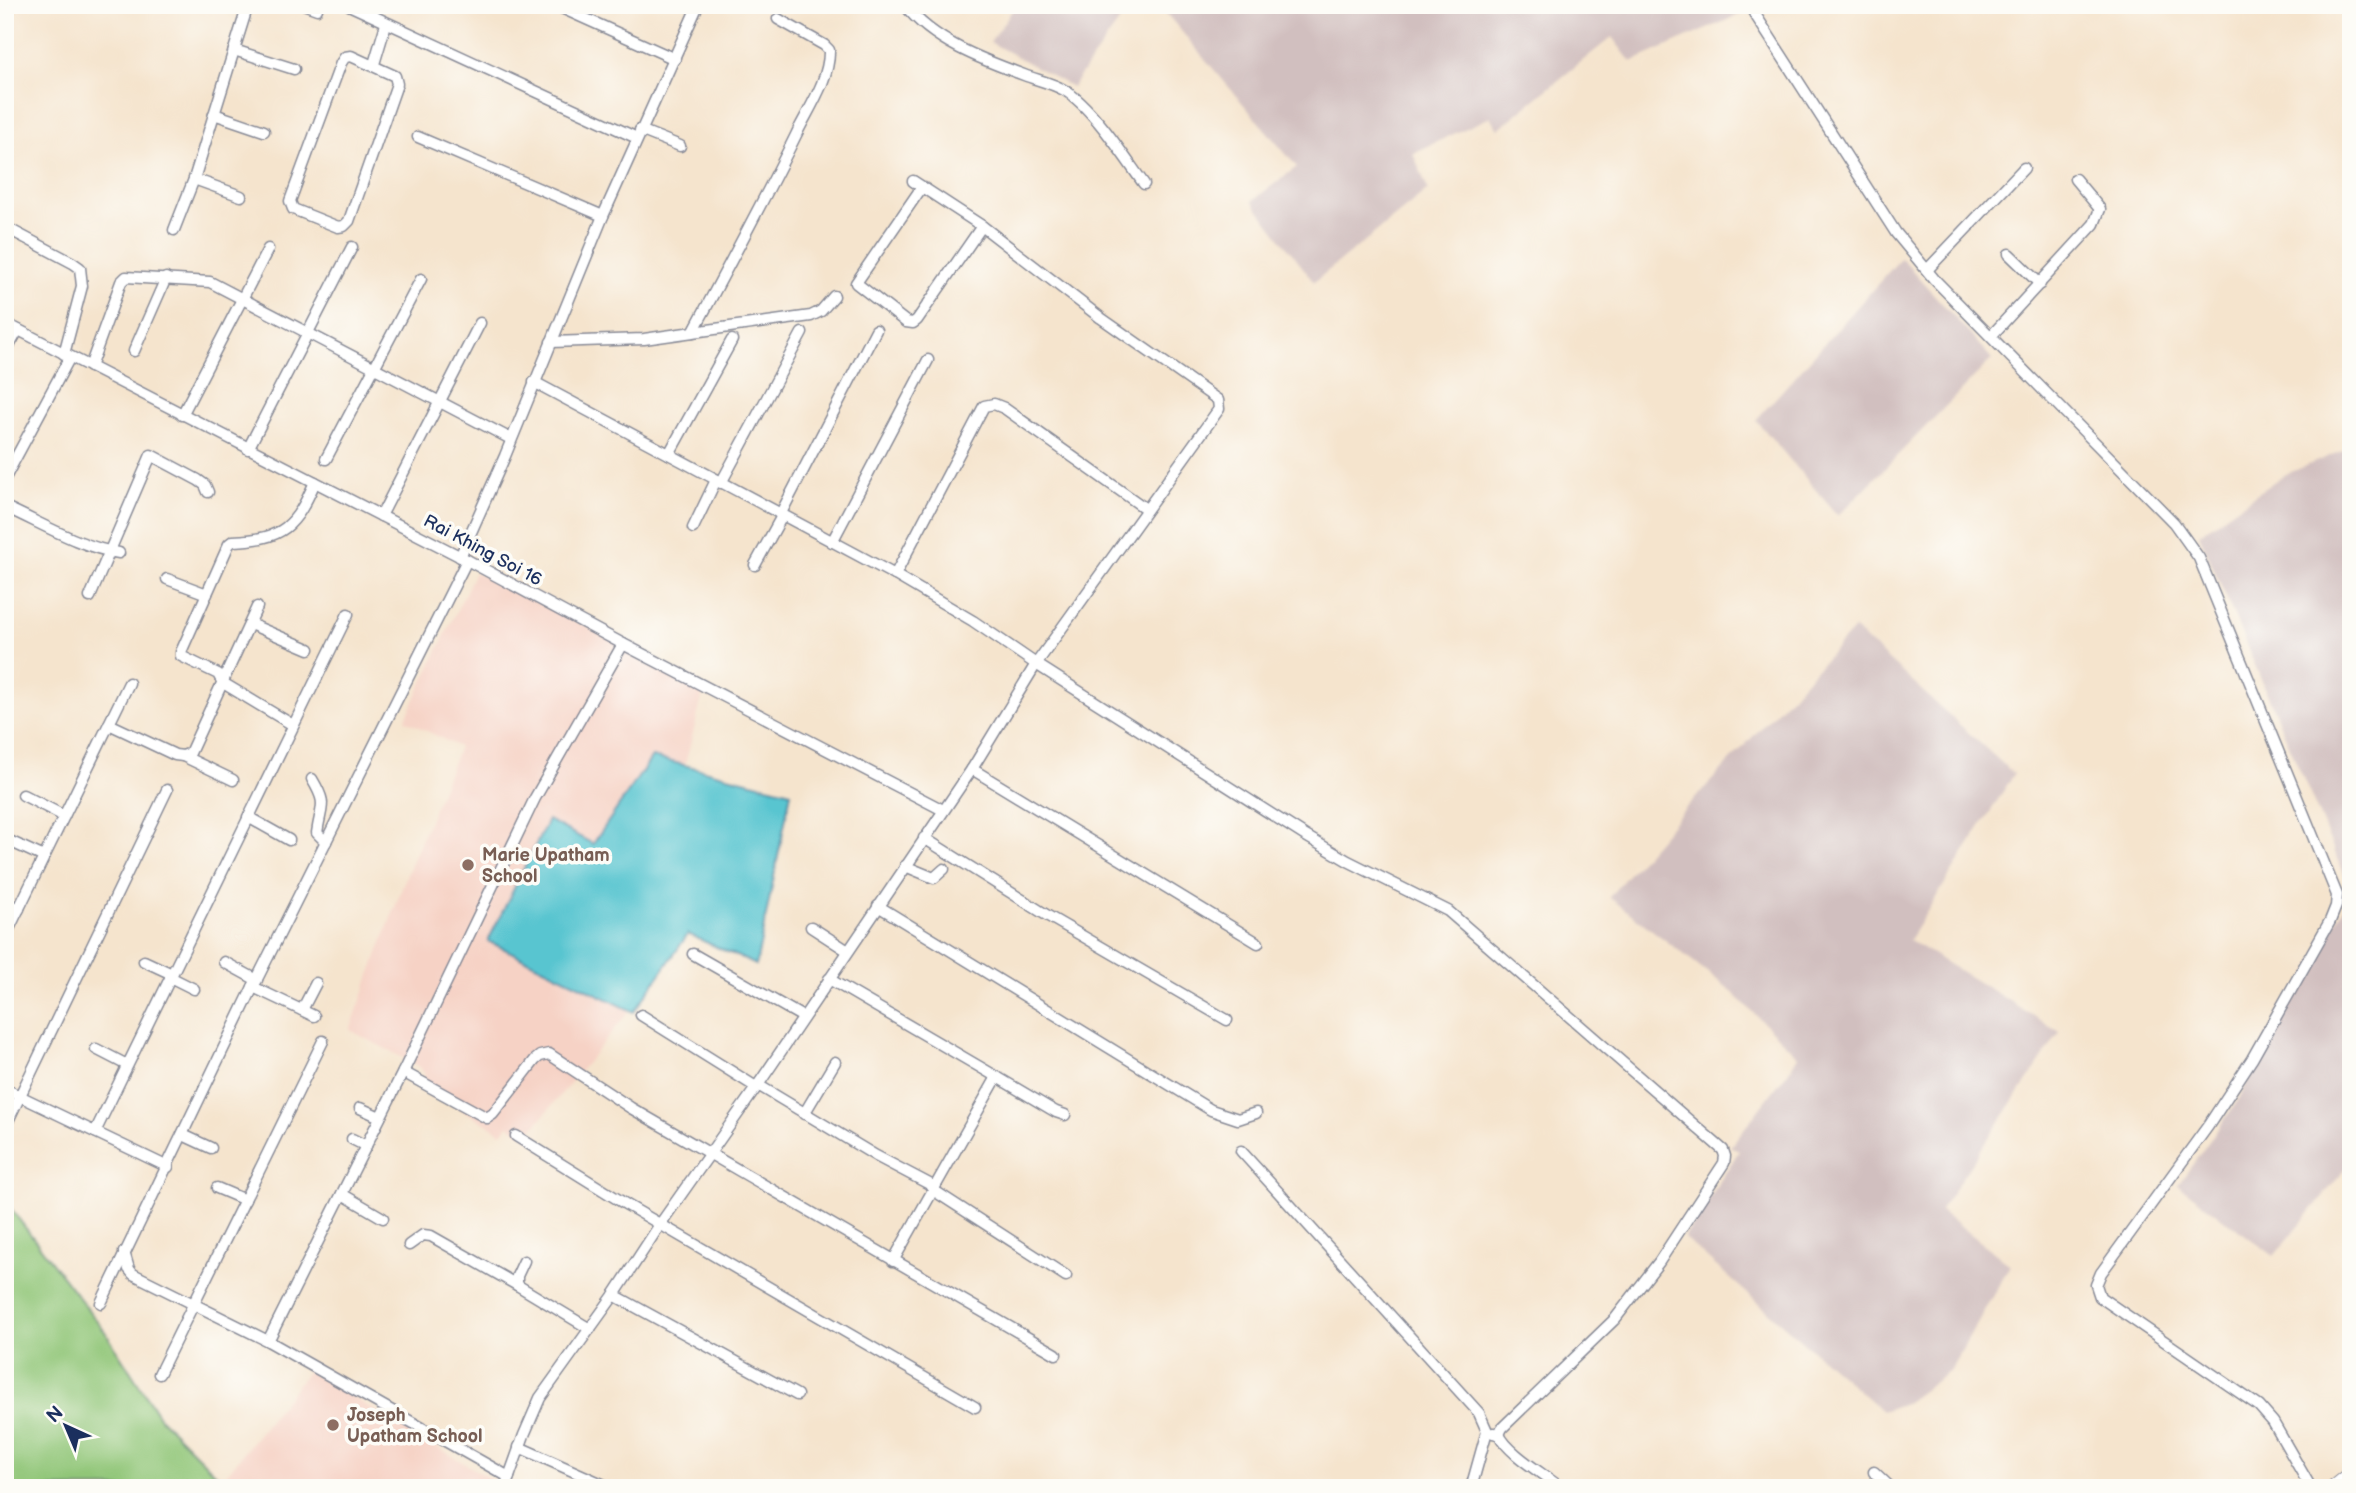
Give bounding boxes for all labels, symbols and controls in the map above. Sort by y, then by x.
street label: Rai Khing Soi 16 [420,510,546,590]
place label: Marie Upatham School [482,845,610,887]
marker: Marie Upatham School [460,857,476,873]
north arrow [32,1392,102,1462]
text: N [42,1402,68,1428]
place label: Joseph Upatham School [347,1405,483,1447]
marker: Joseph Upatham School [325,1417,341,1433]

